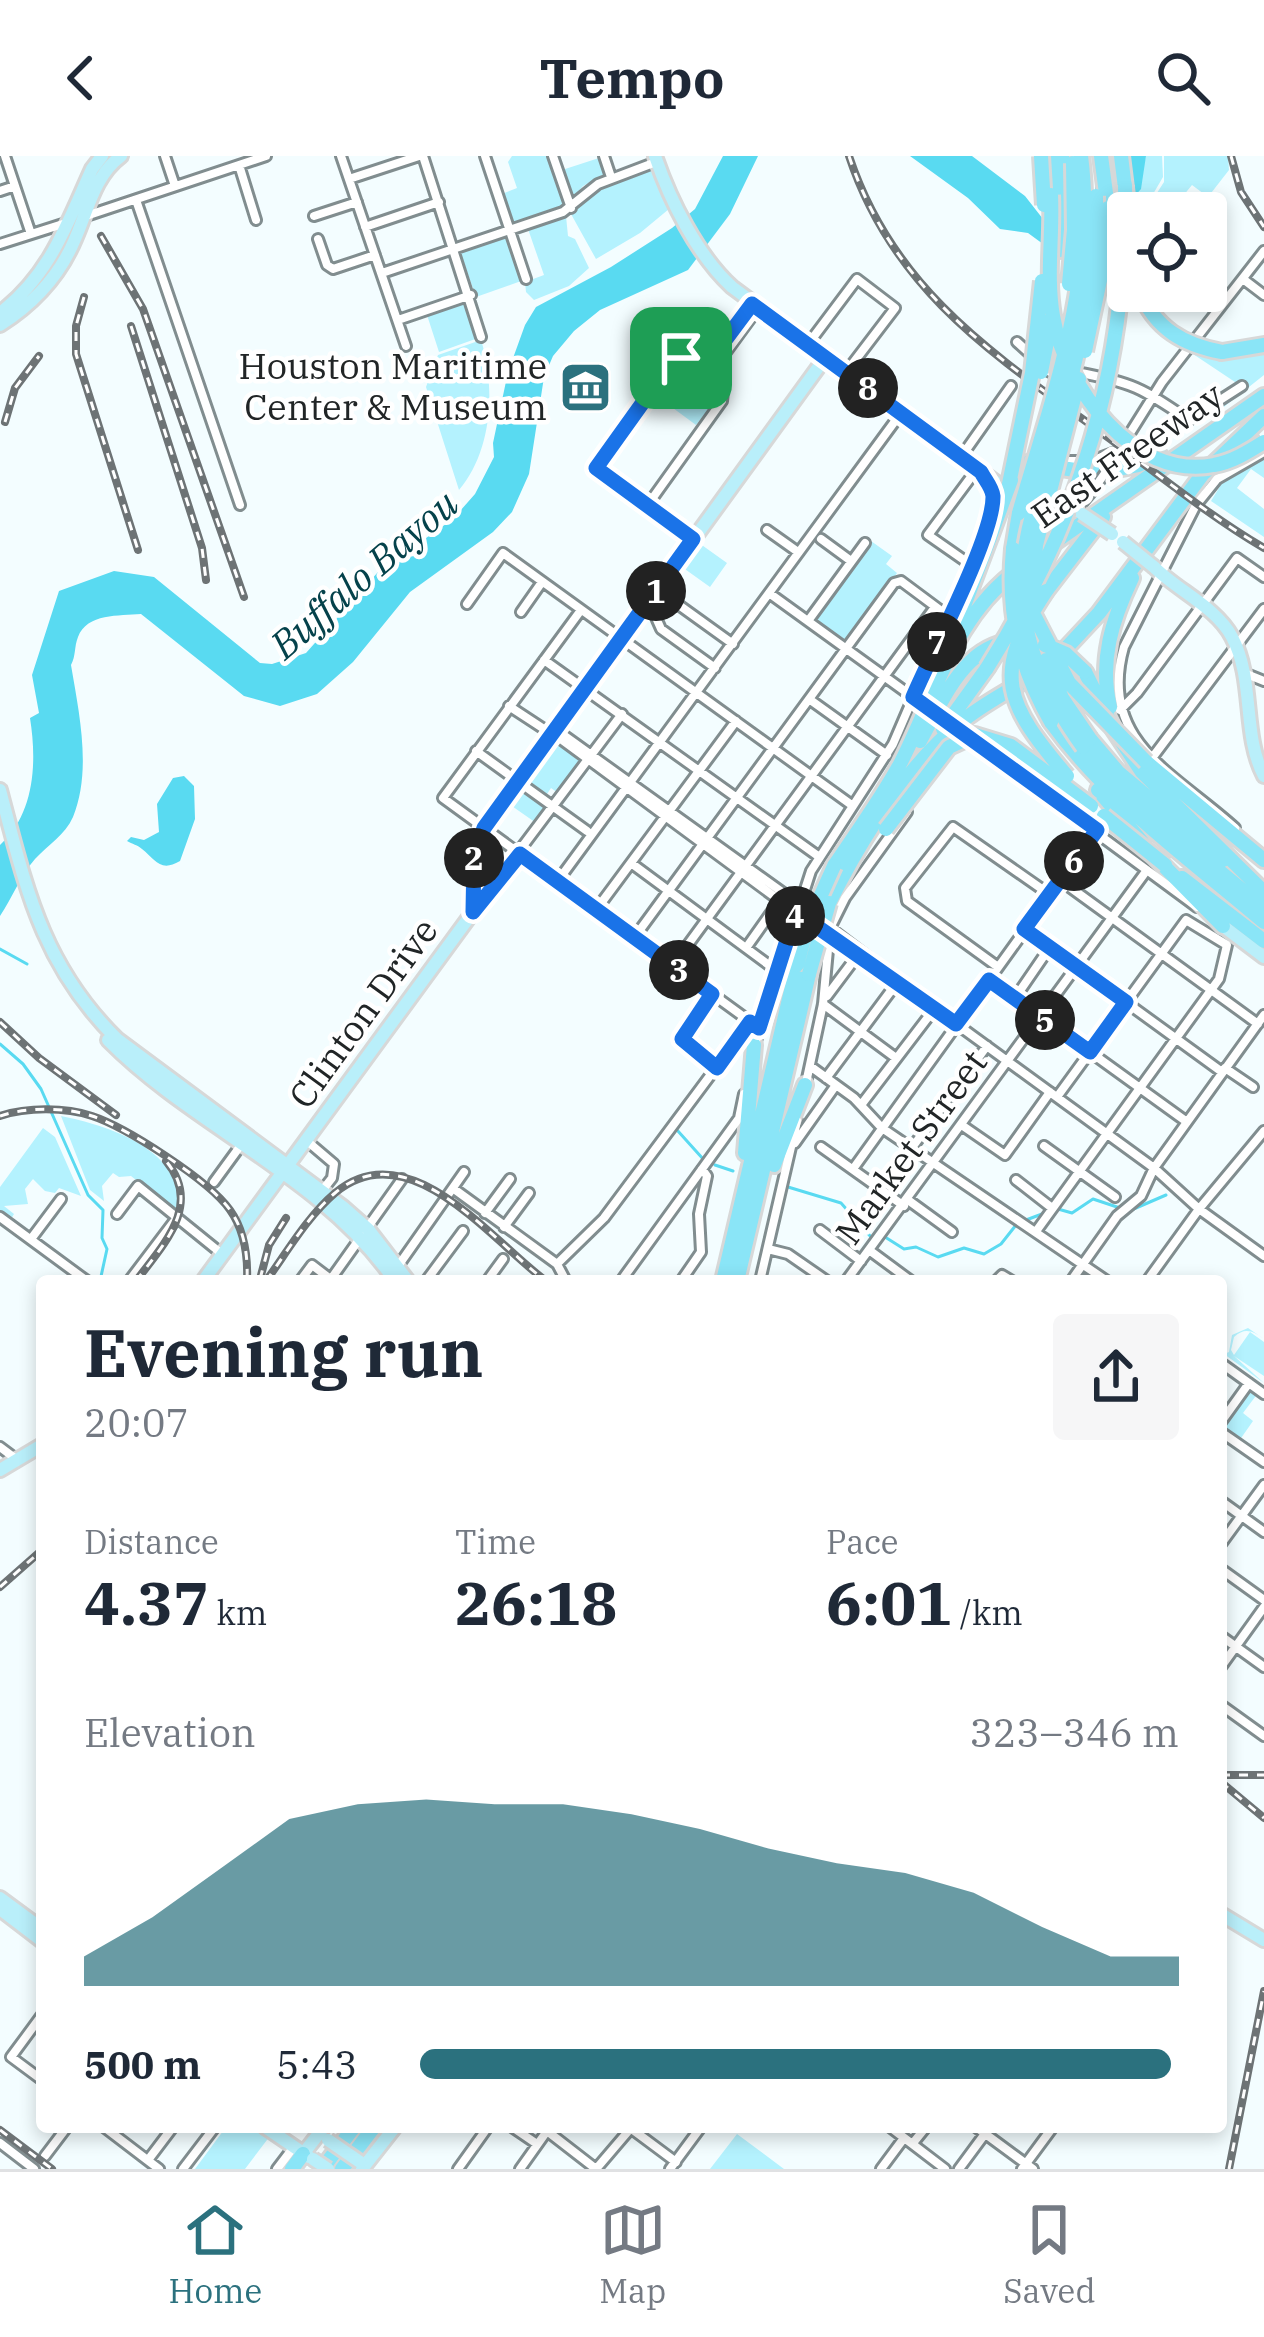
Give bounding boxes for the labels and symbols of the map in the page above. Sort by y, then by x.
pin [630,307,732,409]
place label: Houston Maritime Center & Museum [238,342,547,430]
pin: 8 [838,358,898,418]
museum icon: Houston Maritime Center & Museum [558,359,614,415]
street label: East Freeway [1022,371,1232,538]
water label: Buffalo Bayou [258,478,468,670]
pin: 1 [626,561,686,621]
pin: 7 [907,612,967,672]
pin: 2 [444,828,504,888]
pin: 6 [1044,831,1104,891]
pin: 4 [765,886,825,946]
street label: Clinton Drive [278,908,447,1117]
pin: 3 [649,940,709,1000]
pin: 5 [1015,990,1075,1050]
street label: Market Street [824,1040,997,1253]

